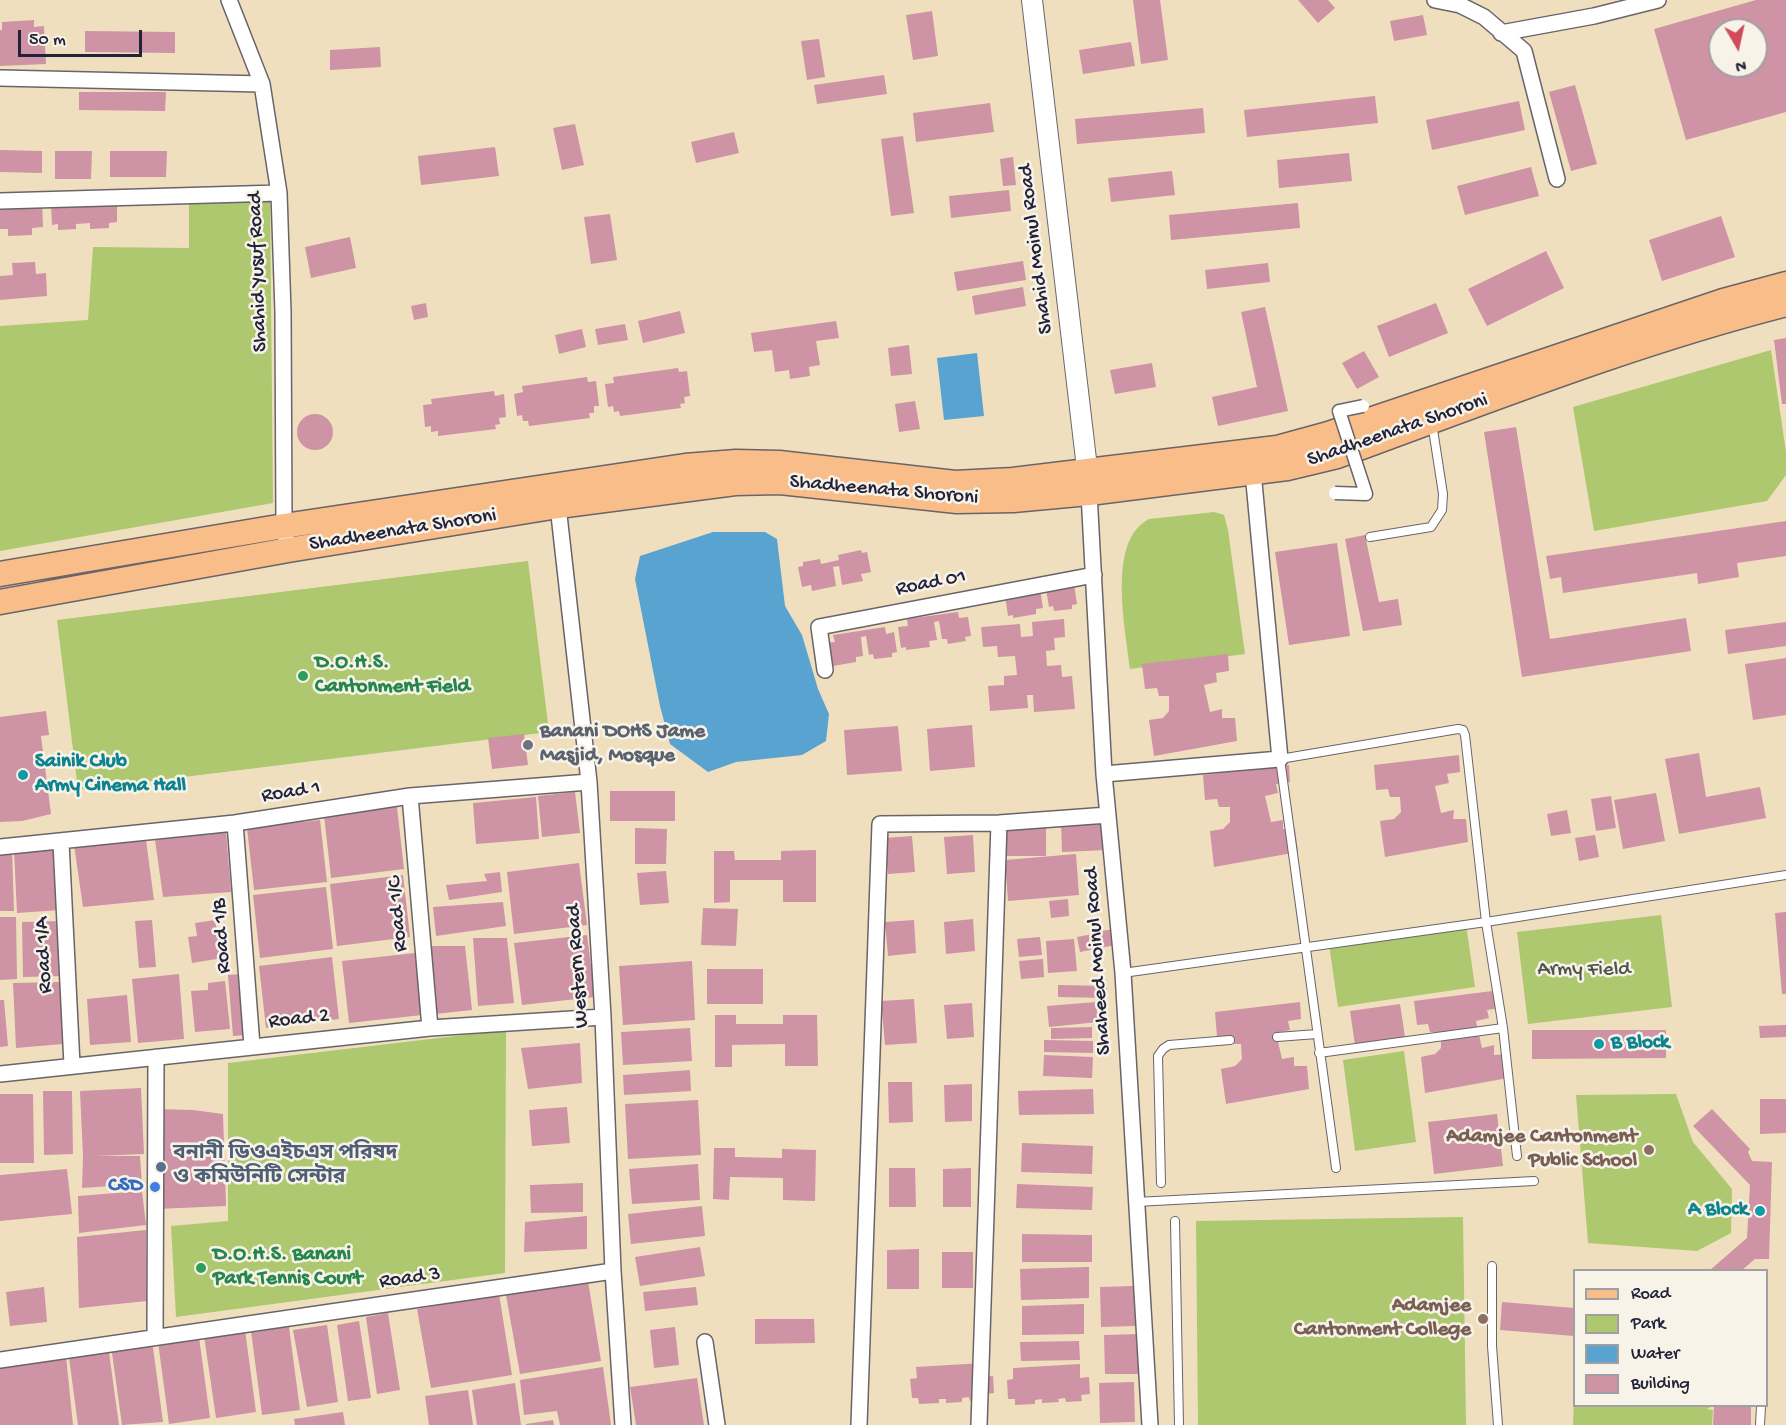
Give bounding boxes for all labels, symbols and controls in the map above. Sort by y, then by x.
scale bar [21,18,146,56]
north arrow [1708,18,1768,78]
text: 50 m [29,30,66,51]
text: N [1734,54,1747,74]
street label: Shahid Moinul Road [1014,163,1060,335]
street label: Shahid Yusuf Road [244,191,274,353]
street label: Shadheenata Shoroni [1304,388,1492,474]
street label: Shadheenata Shoroni [788,470,980,512]
street label: Shadheenata Shoroni [307,504,499,558]
street label: Road 01 [894,565,968,603]
place label: D.O.H.S. Cantonment Field [315,651,470,701]
marker: D.O.H.S. Cantonment Field [296,669,310,683]
place label: Banani DOHS Jame Masjid, Mosque [540,720,705,770]
marker: Banani DOHS Jame Masjid, Mosque [521,738,535,752]
place label: Sainik Club Army Cinema Hall [35,750,186,800]
marker: Sainik Club Army Cinema Hall [16,768,30,782]
street label: Road 1 [260,776,322,810]
street label: Shaheed Moinul Road [1080,866,1118,1056]
street label: Road 1/C [383,875,415,953]
street label: Road 1/B [208,898,238,974]
street label: Western Road [562,903,596,1029]
street label: Road 1/A [30,916,60,994]
park label: Army Field [1537,958,1631,984]
street label: Road 2 [267,1004,331,1036]
place label: B Block [1611,1031,1669,1057]
marker: B Block [1592,1037,1606,1051]
place label: Adamjee Cantonment Public School [1446,1125,1637,1175]
place label: বনানী ডিওএইচএস পরিষদ ও কমিউনিটি সেন্টার [173,1142,397,1192]
marker: Adamjee Cantonment Public School [1642,1143,1656,1157]
marker: বনানী ডিওএইচএস পরিষদ ও কমিউনিটি সেন্টার [154,1160,168,1174]
place label: CSD [108,1174,143,1200]
marker: CSD [148,1180,162,1194]
place label: A Block [1688,1198,1748,1224]
marker: A Block [1753,1204,1767,1218]
place label: D.O.H.S. Banani Park Tennis Court [213,1243,362,1293]
marker: D.O.H.S. Banani Park Tennis Court [194,1261,208,1275]
street label: Road 3 [378,1262,442,1296]
legend [1573,1269,1768,1407]
text: Road [1631,1284,1670,1305]
place label: Adamjee Cantonment College [1294,1294,1471,1344]
marker: Adamjee Cantonment College [1476,1312,1490,1326]
text: Park [1631,1314,1665,1335]
text: Water [1631,1344,1679,1365]
text: Building [1631,1374,1690,1395]

